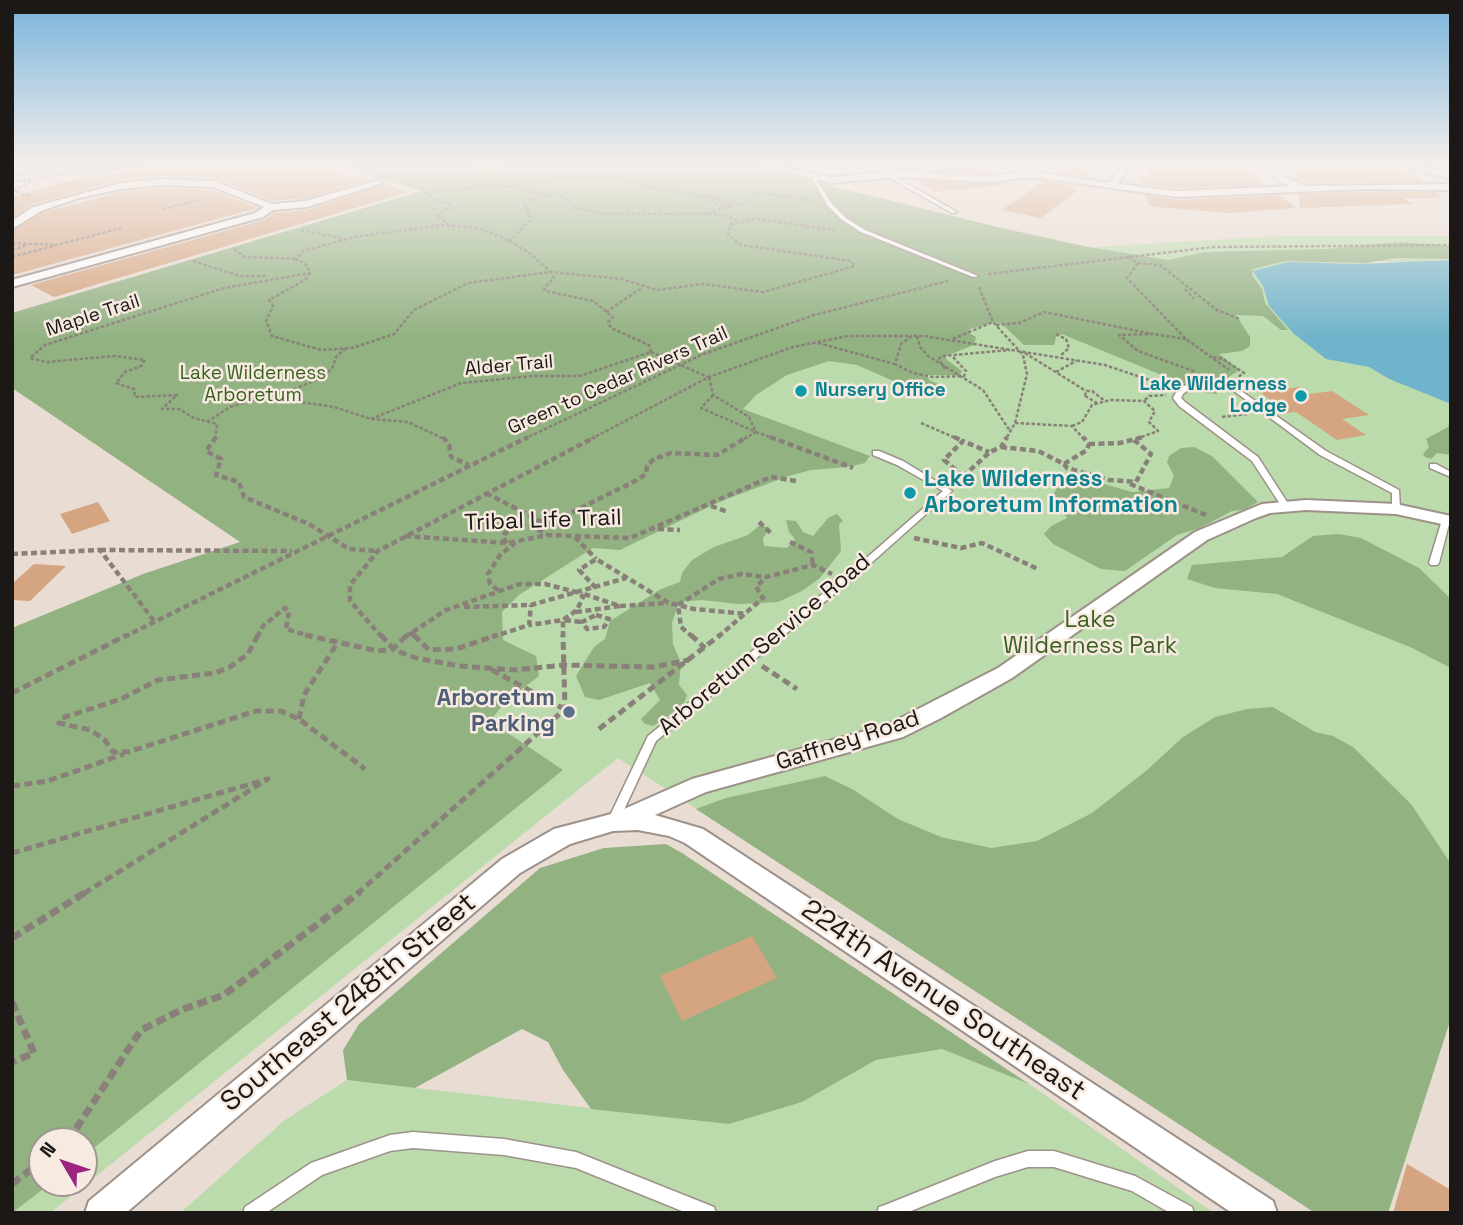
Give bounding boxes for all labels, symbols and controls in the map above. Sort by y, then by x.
street label: Maple Trail [43,290,143,342]
street label: Green to Cedar Rivers Trail [504,322,732,440]
street label: Alder Trail [464,351,554,381]
park label: Lake Wilderness Arboretum [180,363,326,407]
place label: Lake Wilderness Lodge [1139,374,1287,418]
place label: Nursery Office [815,380,946,402]
marker: Nursery Office [793,383,809,399]
marker: Lake Wilderness Lodge [1293,388,1309,404]
place label: Lake Wilderness Arboretum Information [924,466,1178,520]
marker: Lake Wilderness Arboretum Information [902,485,918,501]
street label: Tribal Life Trail [464,504,622,538]
street label: Arboretum Service Road [653,548,877,742]
park label: Lake Wilderness Park [1003,607,1177,661]
place label: Arboretum Parking [437,685,555,739]
marker: Arboretum Parking [561,704,577,720]
street label: Gaffney Road [773,705,923,777]
street label: Southeast 248th Street [215,886,483,1120]
street label: 224th Avenue Southeast [795,893,1091,1109]
north arrow [28,1127,98,1197]
text: N [34,1137,62,1163]

